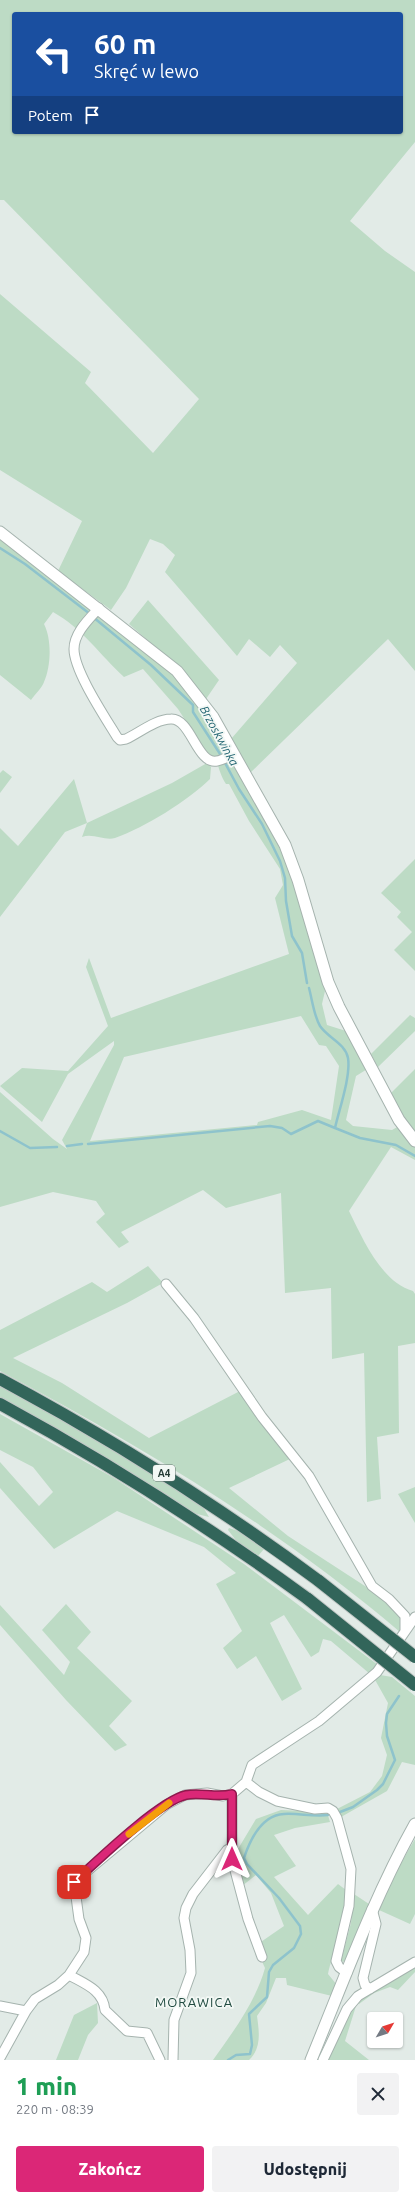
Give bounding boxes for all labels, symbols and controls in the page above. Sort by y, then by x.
icon: left [28,28,80,80]
text: 60 m [94,28,156,59]
text: Skręć w lewo [94,61,199,81]
icon: arrive [81,104,103,126]
text: Potem [28,107,73,124]
water label: Brzoskwinka [198,704,241,768]
road number: A4 [153,1465,175,1481]
position arrow [211,1838,253,1880]
pin [57,1865,91,1899]
icon: arrive [63,1871,85,1893]
district label: MORAWICA [155,1995,233,2009]
north arrow [367,2012,403,2048]
map controls [367,2012,403,2048]
text: 1 min [16,2073,77,2100]
button: close [357,2073,399,2115]
text: 220 m · 08:39 [16,2102,94,2116]
button: Zakończ [16,2146,204,2192]
button: Udostępnij [212,2146,399,2192]

